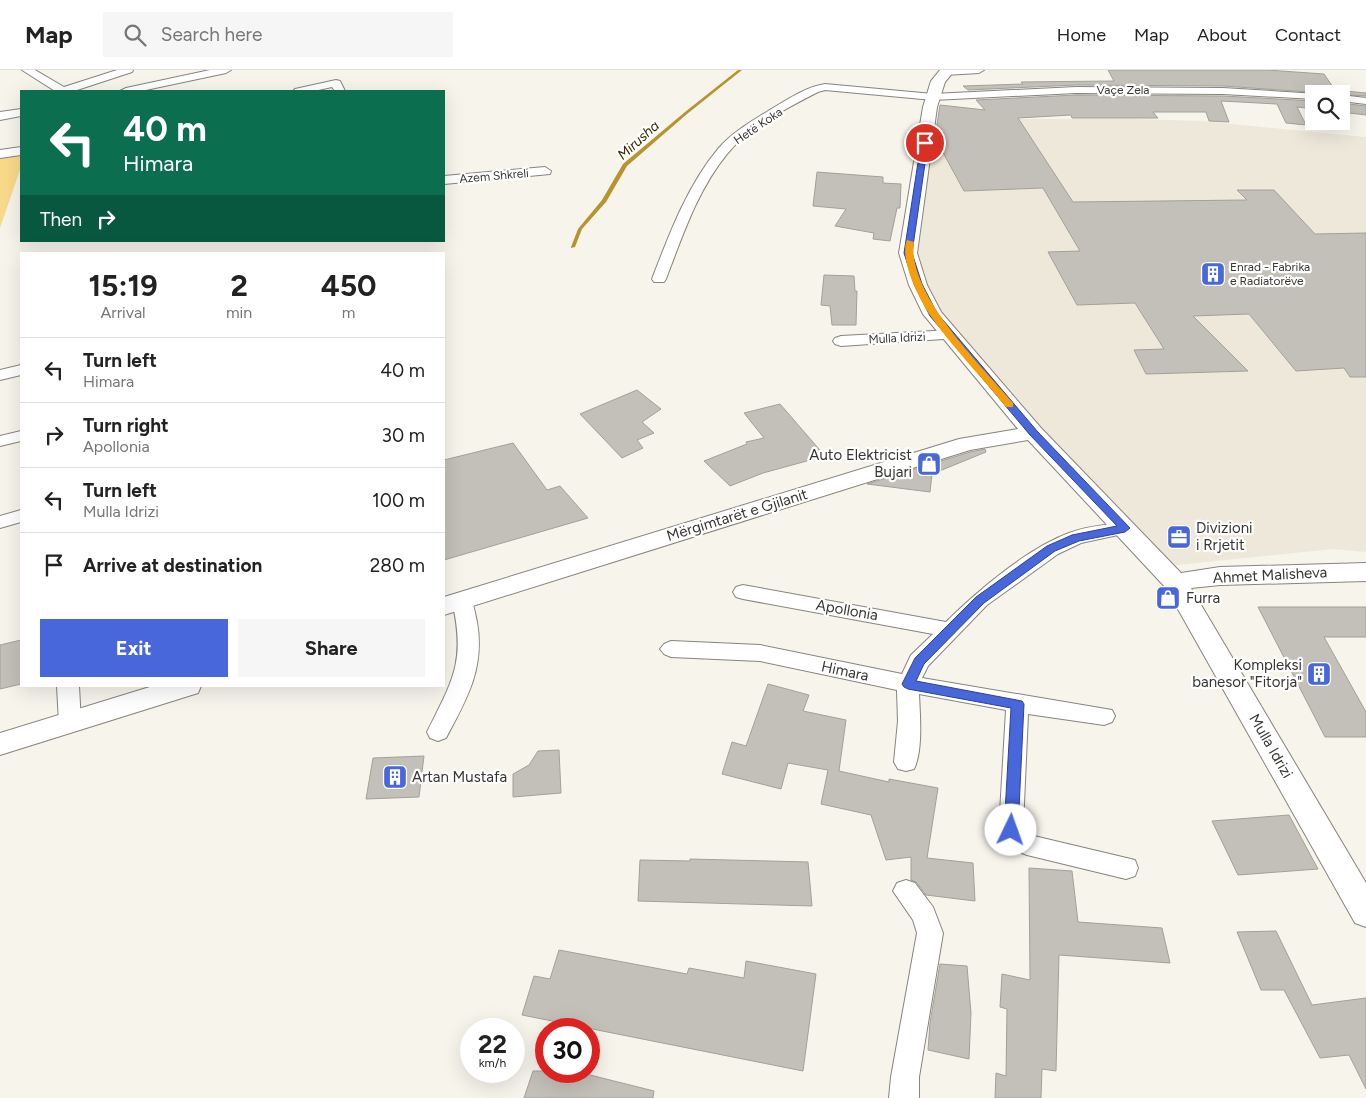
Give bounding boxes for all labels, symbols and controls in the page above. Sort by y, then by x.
search box [103,12,453,57]
text: Map [25,20,73,49]
icon: search [121,21,149,49]
text: Search here [161,23,262,46]
text: Home [1057,24,1106,46]
text: Map [1134,24,1169,46]
text: About [1197,24,1247,46]
text: Contact [1275,24,1341,46]
street label: Vaçe Zela [1097,83,1149,97]
map controls [1305,85,1350,130]
button: search [1305,85,1350,130]
street label: Hetë Koka [731,105,785,147]
text: 40 m [123,108,207,150]
icon: left [40,110,105,175]
water label: Mirusha [614,117,663,164]
pin [904,122,946,164]
icon: arrive [911,129,939,157]
text: Himara [123,150,193,177]
street label: Azem Shkreli [459,166,529,186]
icon: right [92,205,120,233]
text: Then [40,208,82,231]
place label: Enrad - Fabrika e Radiatorëve [1230,260,1310,288]
building icon: Enrad - Fabrika e Radiatorëve [1200,261,1226,287]
text: 15:19 [88,267,158,304]
text: 2 [230,267,248,304]
text: 450 [321,267,377,304]
text: Arrival [100,303,146,322]
text: min [226,303,252,322]
text: m [342,303,355,322]
street label: Mulla Idrizi [868,330,926,346]
text: Turn left [83,349,157,372]
icon: left [40,356,68,384]
text: 40 m [380,359,425,382]
text: Himara [83,372,134,391]
text: Turn right [83,414,169,437]
icon: right [40,421,68,449]
text: 30 m [382,424,425,447]
text: Apollonia [83,437,150,456]
place label: Auto Elektricist Bujari [809,446,912,481]
shop icon: Auto Elektricist Bujari [916,451,942,477]
text: Turn left [83,479,157,502]
street label: Mërgimtarët e Gjilanit [664,485,810,545]
icon: left [40,486,68,514]
text: 100 m [372,489,425,512]
text: Mulla Idrizi [83,502,159,521]
place label: Divizioni i Rrjetit [1196,519,1252,554]
office icon: Divizioni i Rrjetit [1166,524,1192,550]
icon: arrive [40,551,68,579]
text: Arrive at destination [83,554,262,577]
text: 280 m [370,554,425,577]
street label: Ahmet Malisheva [1212,563,1328,587]
shop icon: Furra [1155,585,1181,611]
place label: Furra [1186,589,1220,607]
street label: Apollonia [815,596,879,624]
button: Exit [40,619,228,677]
button: Share [238,619,425,677]
place label: Kompleksi banesor "Fitorja" [1192,656,1302,691]
street label: Himara [820,657,870,685]
building icon: Kompleksi banesor "Fitorja" [1306,661,1332,687]
street label: Mulla Idrizi [1245,711,1297,781]
building icon: Artan Mustafa [382,764,408,790]
place label: Artan Mustafa [412,768,507,786]
position arrow [984,803,1036,855]
speed limit sign: 30 [535,1018,600,1083]
text: 22 [478,1029,507,1059]
text: km/h [479,1056,506,1070]

